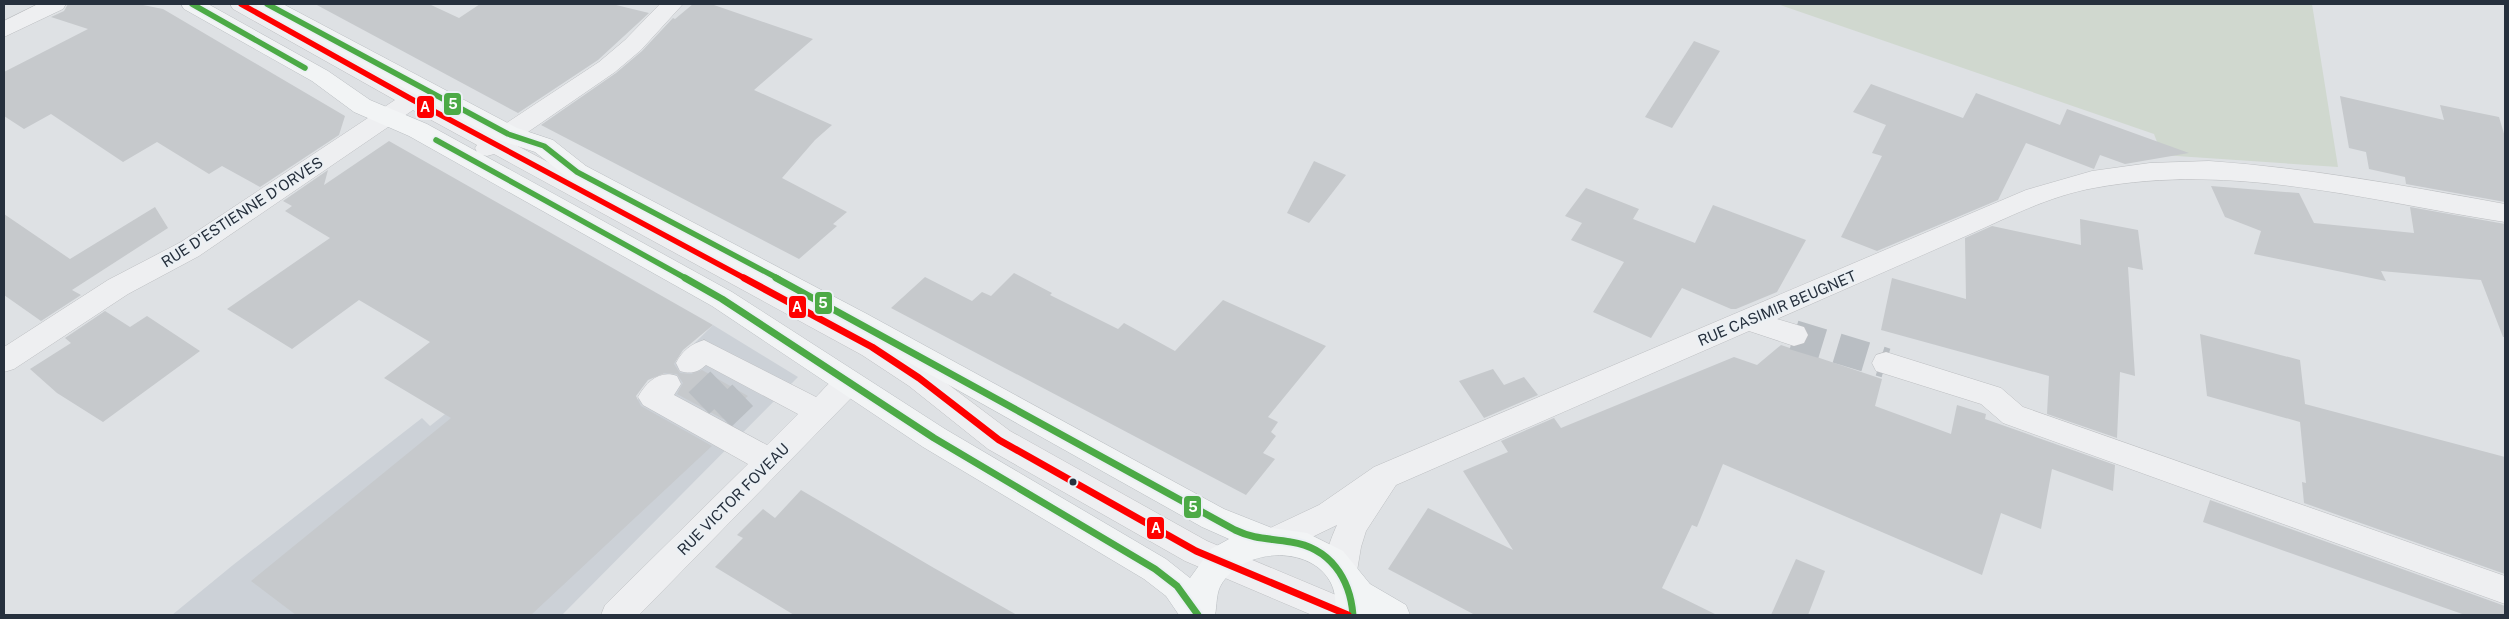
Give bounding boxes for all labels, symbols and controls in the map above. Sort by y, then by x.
line badge: 5 [443,92,462,116]
line badge: A [416,95,435,119]
text: 5 [448,96,458,112]
text: A [420,99,430,115]
street label: RUE D'ESTIENNE D'ORVES [158,153,326,271]
street label: RUE CASIMIR BEUGNET [1695,267,1859,349]
line badge: 5 [814,291,833,315]
line badge: A [788,295,807,319]
text: 5 [818,295,828,311]
text: A [792,299,802,315]
street label: RUE VICTOR FOVEAU [674,440,792,558]
unlabelled marker [1068,477,1078,487]
line badge: 5 [1183,495,1202,519]
text: 5 [1188,499,1198,515]
line badge: A [1146,516,1165,540]
text: A [1151,520,1161,536]

